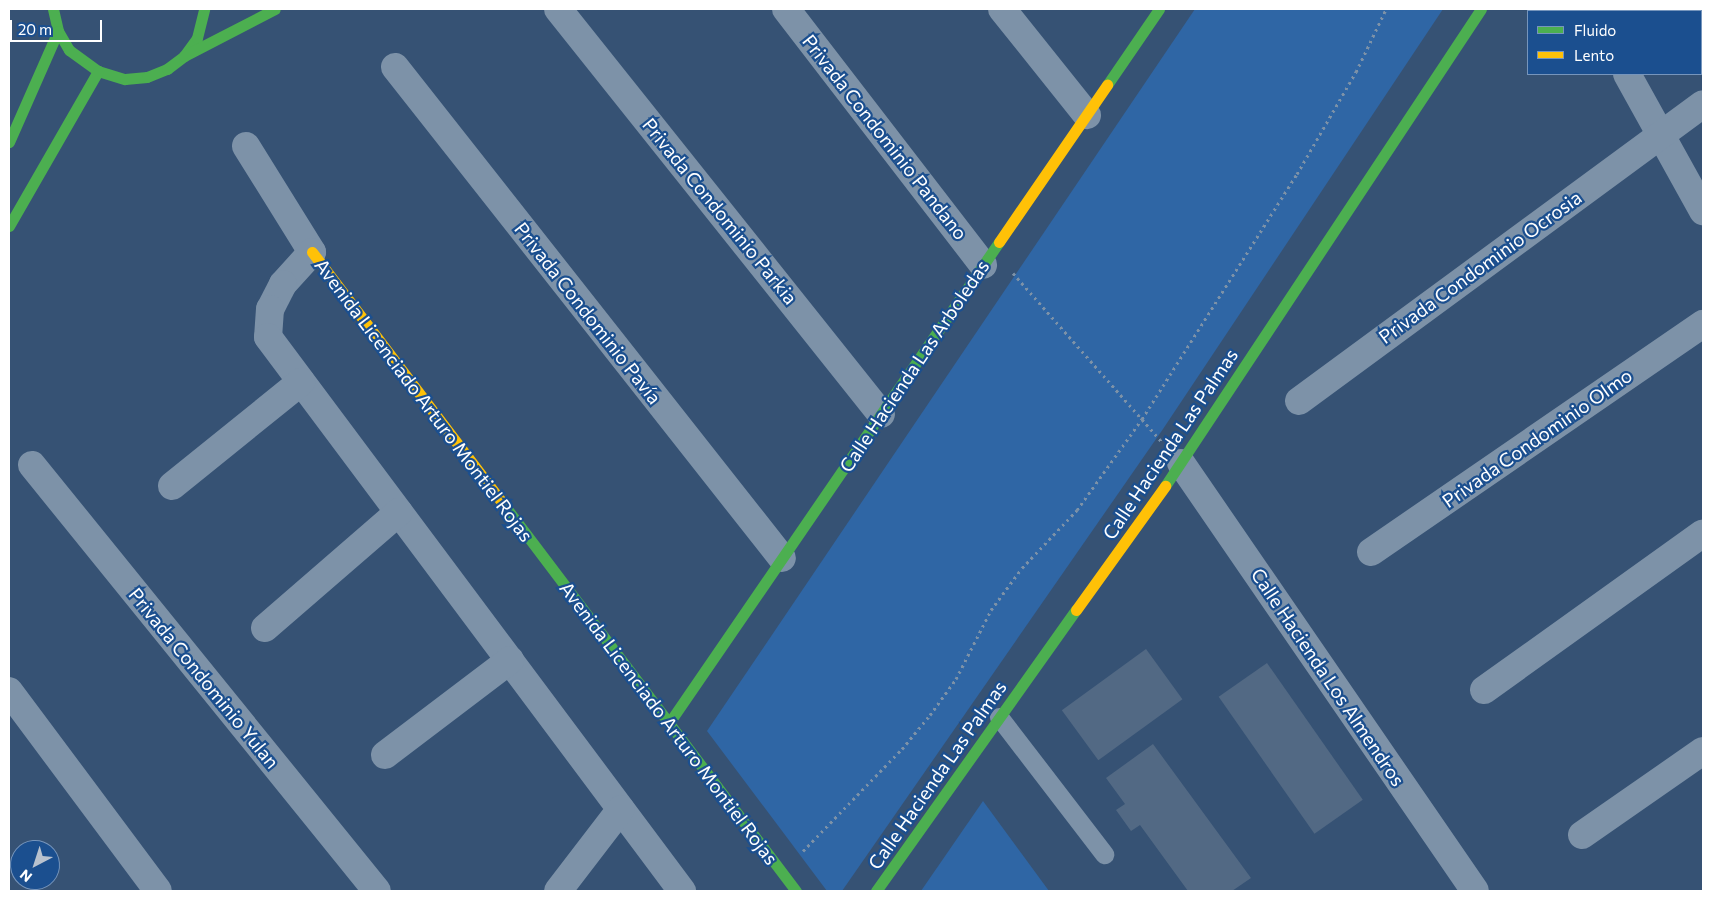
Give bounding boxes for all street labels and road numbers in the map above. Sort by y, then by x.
street label: Privada Condominio Pandano [798,30,972,244]
street label: Privada Condominio Parkia [638,113,802,309]
street label: Privada Condominio Ocrosia [1374,186,1586,348]
street label: Privada Condominio Pavía [510,218,666,408]
street label: Avenida Licenciado Arturo Montiel Rojas [310,254,538,546]
street label: Calle Hacienda Las Arboledas [834,256,994,476]
street label: Calle Hacienda Las Palmas [1098,344,1242,544]
street label: Privada Condominio Olmo [1438,364,1636,512]
street label: Calle Hacienda Los Almendros [1246,564,1410,790]
street label: Avenida Licenciado Arturo Montiel Rojas [555,577,783,869]
street label: Privada Condominio Yulan [124,583,284,773]
street label: Calle Hacienda Las Palmas [863,676,1011,874]

